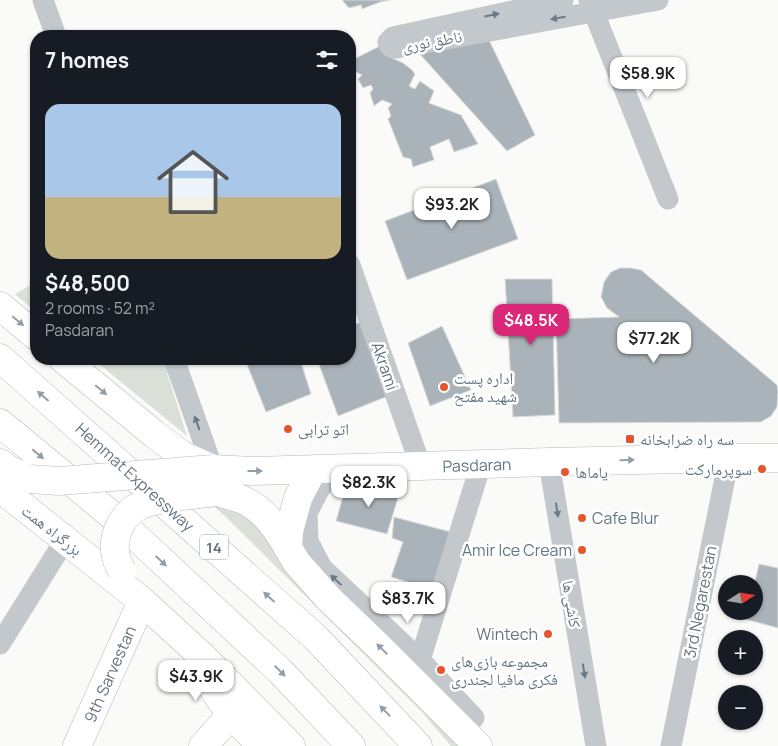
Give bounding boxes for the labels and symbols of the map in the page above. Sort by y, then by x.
one-way arrow [485,11,500,19]
one-way arrow [550,15,566,23]
street label: ناطق نوری [400,25,464,57]
pin: $58.9K [607,56,689,99]
pin: $93.2K [411,188,493,230]
pin: $48.5K [490,304,572,346]
one-way arrow [11,316,24,327]
pin: $77.2K [613,322,695,364]
street label: Akrami [367,339,403,393]
place label: اداره پست شهید مفتح [454,367,517,407]
marker: اداره پست شهید مفتح [438,381,450,393]
one-way arrow [94,384,107,395]
one-way arrow [37,390,50,401]
one-way arrow [192,415,200,430]
street label: Hemmat Expressway [71,418,200,537]
place label: اتو ترابی [298,418,349,440]
marker: اتو ترابی [282,423,294,435]
place label: سه راه ضرابخانه [640,428,734,450]
marker: سه راه ضرابخانه [624,433,636,445]
one-way arrow [31,449,44,460]
street label: Pasdaran [442,453,512,477]
one-way arrow [620,456,636,464]
place label: سوپرمارکت [685,458,752,480]
place label: یاماها [575,461,608,483]
marker: سوپرمارکت [756,463,768,475]
pin: $82.3K [328,466,410,508]
marker: یاماها [559,466,571,478]
one-way arrow [247,467,263,475]
street label: بزرگراه همت [17,499,87,561]
one-way arrow [553,503,561,519]
place label: Cafe Blur [592,507,659,529]
marker: Cafe Blur [576,512,588,524]
road number: 14 [200,534,228,560]
place label: Amir Ice Cream [462,539,572,561]
marker: Amir Ice Cream [576,544,588,556]
street label: 3rd Negarestan [678,544,722,660]
one-way arrow [154,555,167,566]
one-way arrow [330,574,342,586]
north arrow [718,575,762,620]
street label: کاشی ها [557,579,587,630]
pin: $83.7K [367,582,449,624]
one-way arrow [263,591,276,602]
street label: 9th Sarvestan [79,622,141,726]
place label: Wintech [476,623,538,645]
marker: Wintech [542,628,554,640]
one-way arrow [376,644,388,656]
place label: مجموعه بازی‌های فکری مافیا لجندری [451,650,558,690]
pin: $43.9K [155,660,237,702]
one-way arrow [580,663,588,679]
marker: مجموعه بازی‌های فکری مافیا لجندری [435,664,447,676]
one-way arrow [273,665,285,677]
one-way arrow [379,705,391,717]

